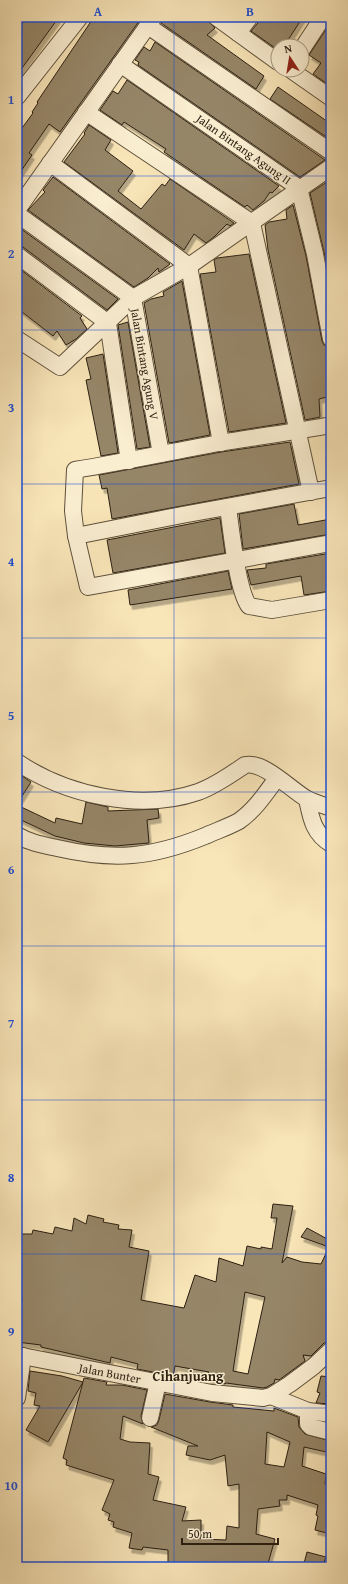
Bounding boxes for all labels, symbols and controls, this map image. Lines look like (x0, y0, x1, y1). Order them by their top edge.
text: A (94, 2, 103, 21)
text: B (246, 2, 254, 21)
north arrow (270, 38, 310, 78)
text: N (283, 39, 294, 57)
text: 1 (8, 90, 14, 109)
street label: Jalan Bintang Agung II (191, 109, 295, 188)
text: 2 (8, 244, 15, 263)
street label: Jalan Bintang Agung V (126, 305, 163, 421)
text: 3 (8, 398, 14, 417)
text: 4 (8, 552, 15, 571)
text: 5 (8, 706, 15, 725)
text: 6 (8, 860, 15, 879)
text: 7 (8, 1014, 15, 1033)
text: 8 (8, 1168, 15, 1187)
text: 9 (8, 1322, 15, 1341)
street label: Jalan Bunter (76, 1358, 142, 1387)
district label: Cihanjuang (152, 1366, 224, 1386)
text: 10 (4, 1476, 18, 1495)
scale bar (182, 1520, 278, 1546)
text: 50 m (188, 1525, 212, 1542)

